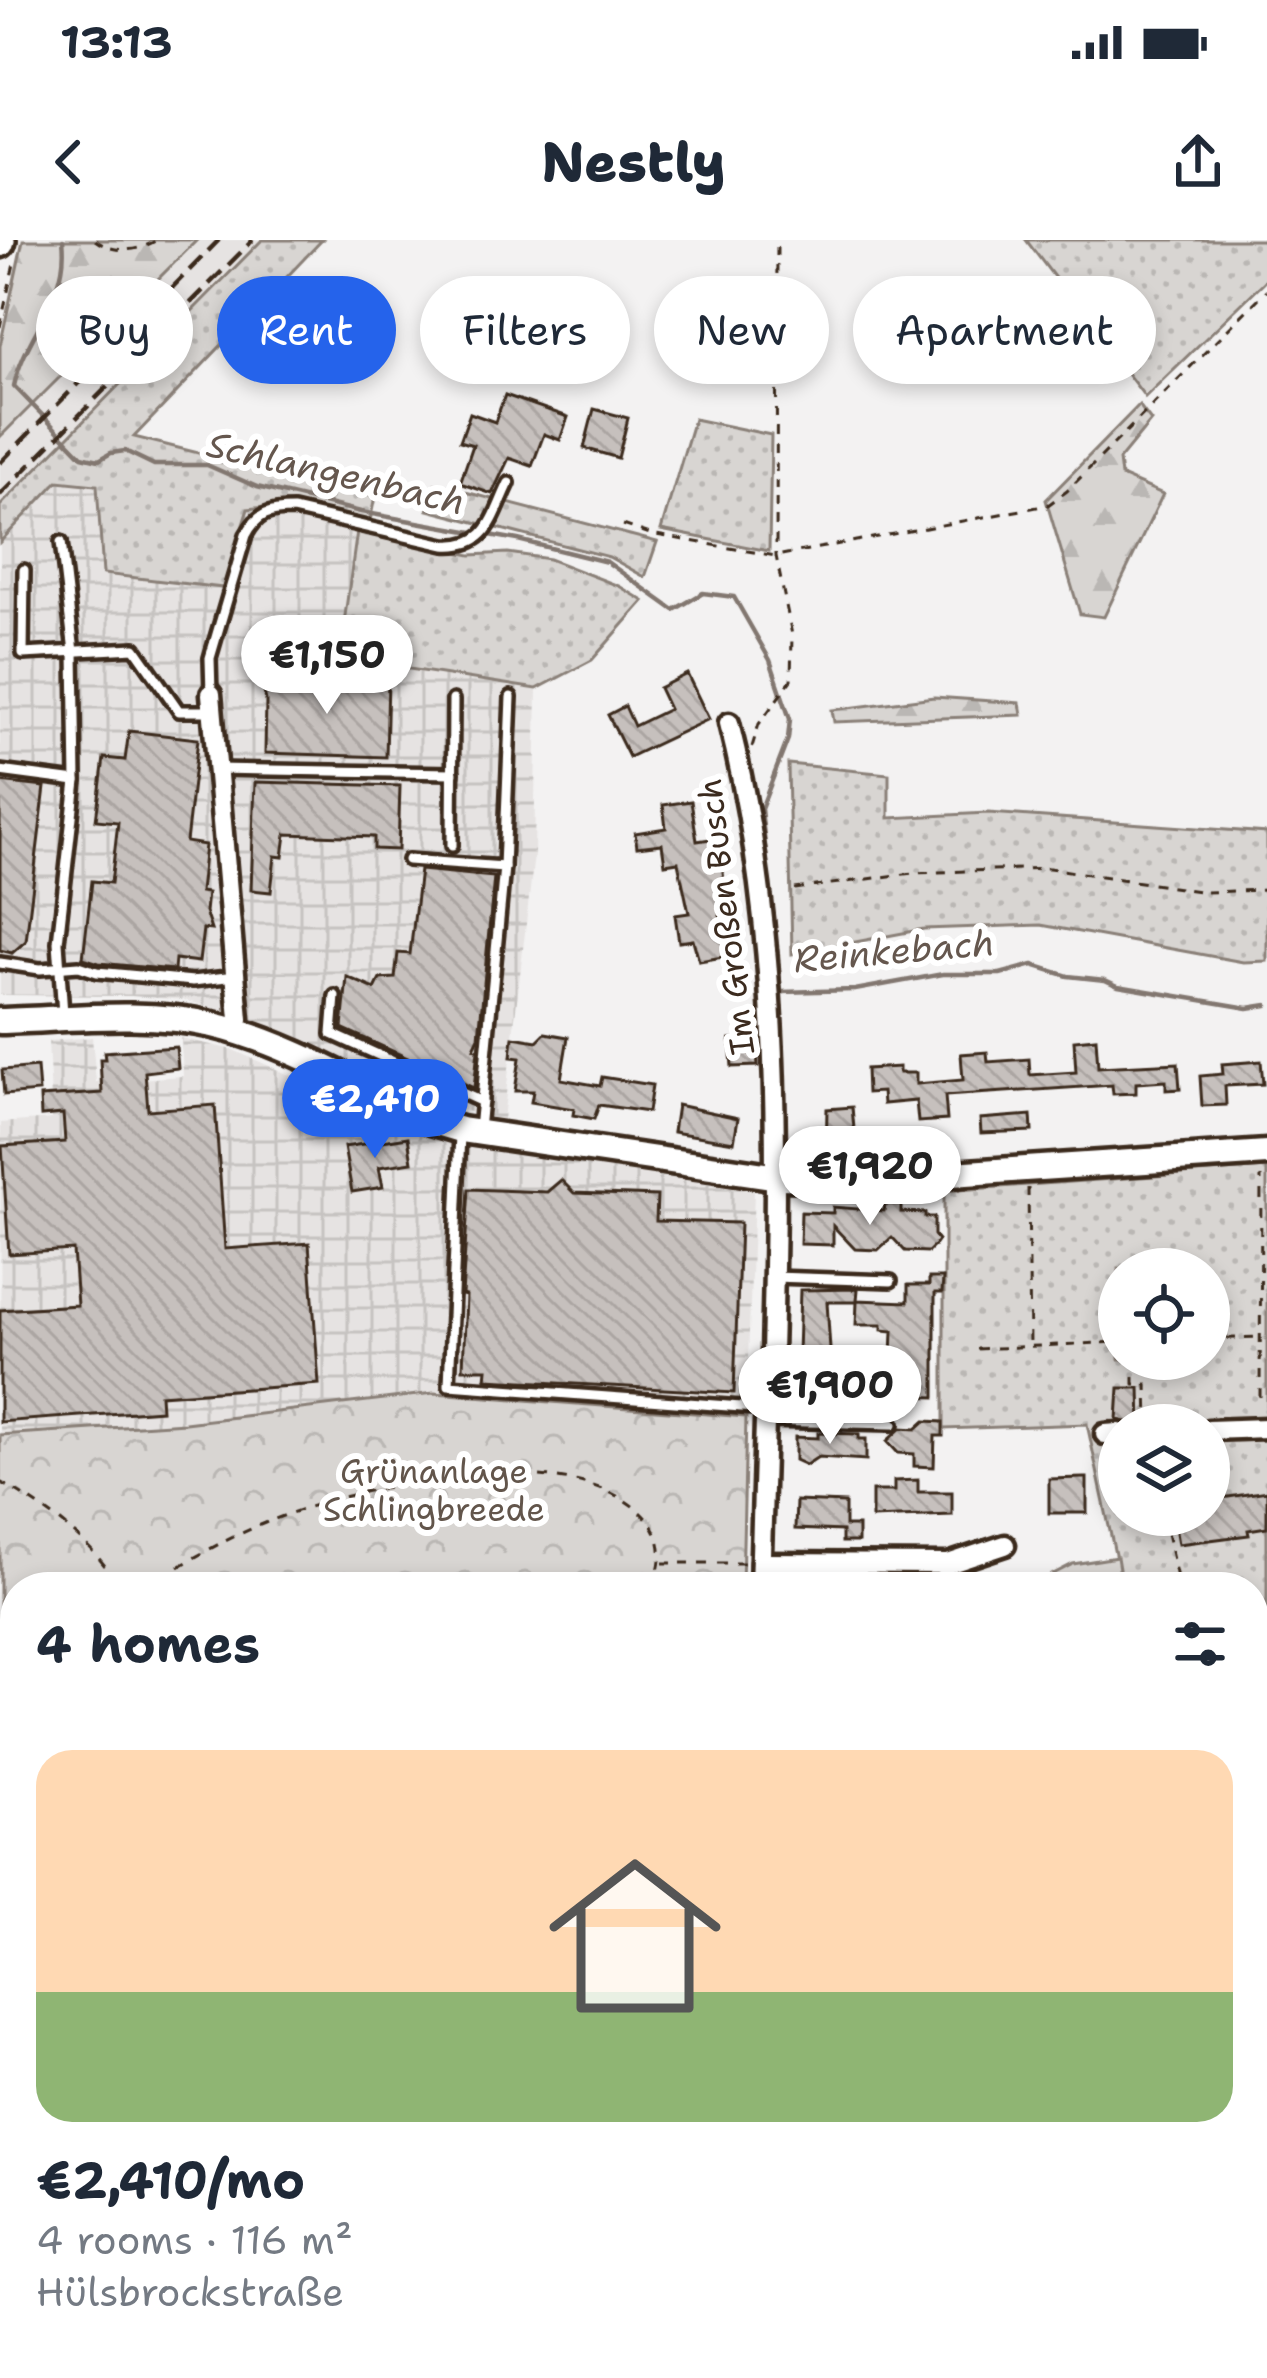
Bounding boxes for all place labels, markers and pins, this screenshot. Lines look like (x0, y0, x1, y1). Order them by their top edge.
pin: €1,150 (229, 615, 425, 717)
pin: €2,410 (277, 1059, 473, 1161)
pin: €1,920 (772, 1126, 968, 1228)
pin: €1,900 (732, 1345, 928, 1447)

